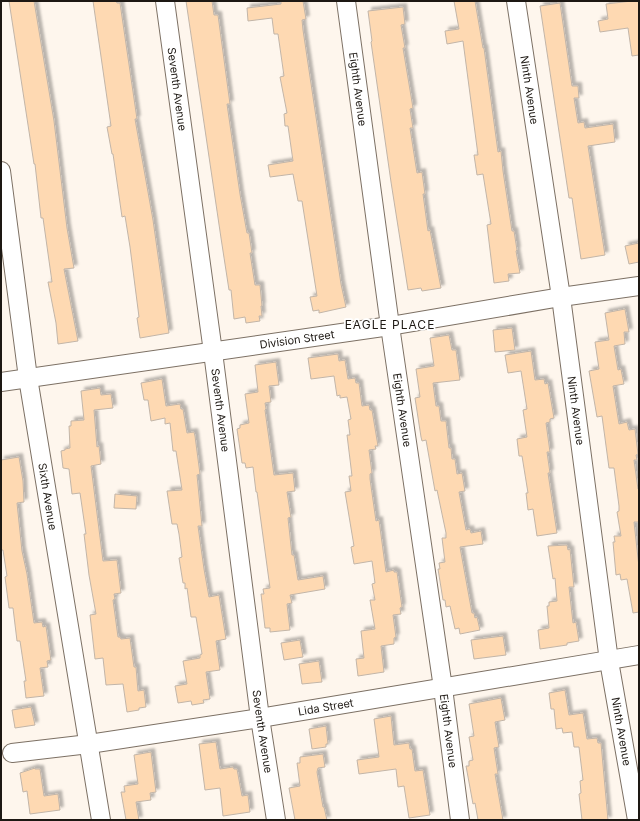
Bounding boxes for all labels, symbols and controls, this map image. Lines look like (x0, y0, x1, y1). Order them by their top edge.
street label: Seventh Avenue (164, 47, 190, 132)
street label: Eighth Avenue (346, 51, 370, 127)
street label: Ninth Avenue (517, 55, 542, 125)
district label: EAGLE PLACE (345, 317, 435, 332)
street label: Division Street (259, 327, 336, 352)
street label: Seventh Avenue (208, 368, 233, 453)
street label: Eighth Avenue (390, 372, 415, 448)
street label: Ninth Avenue (565, 375, 587, 446)
street label: Sixth Avenue (35, 462, 60, 531)
street label: Seventh Avenue (249, 689, 276, 774)
street label: Eighth Avenue (437, 693, 460, 769)
street label: Lida Street (297, 696, 355, 719)
street label: Ninth Avenue (608, 696, 634, 767)

